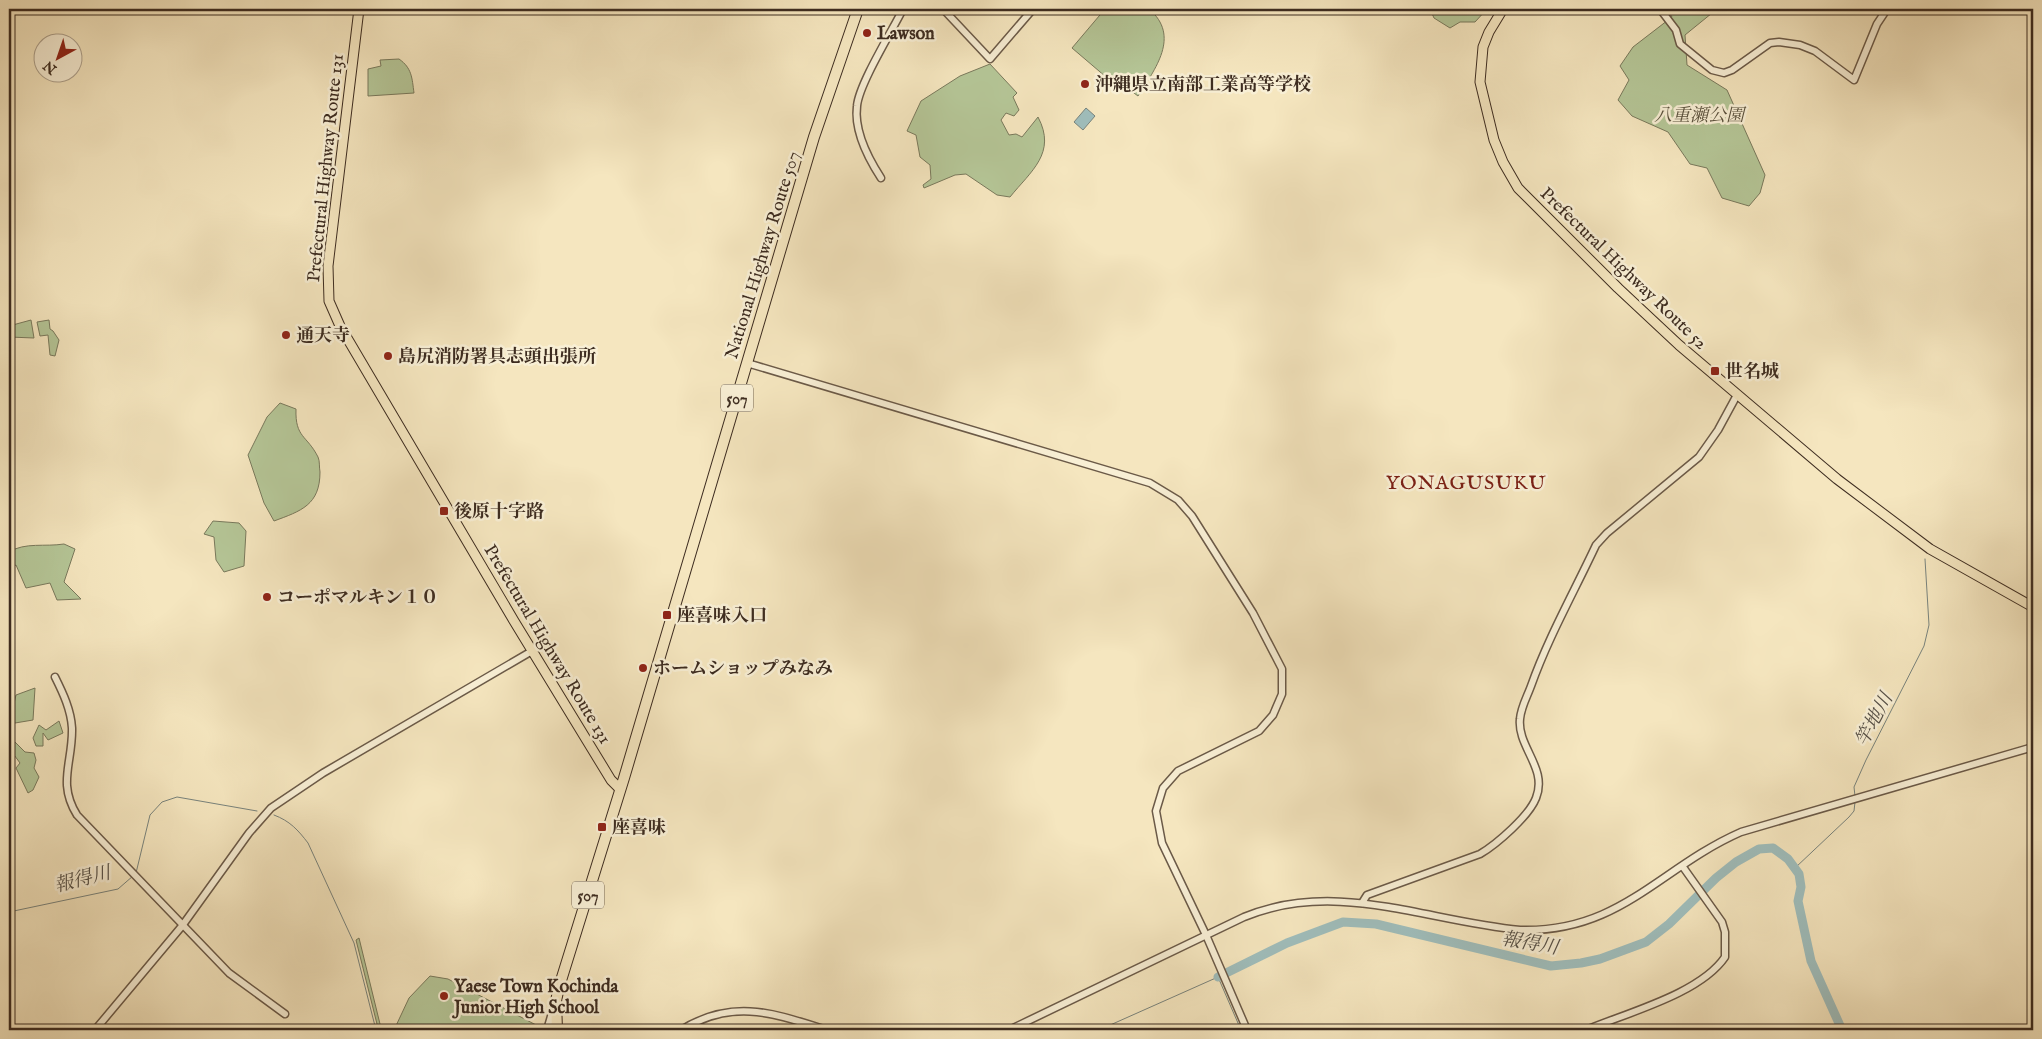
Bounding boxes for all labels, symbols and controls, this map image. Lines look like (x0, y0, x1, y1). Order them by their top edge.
place label: Lawson (877, 23, 935, 46)
marker: Lawson (861, 27, 873, 39)
north arrow (32, 32, 82, 82)
street label: Prefectural Highway Route 131 (303, 53, 350, 283)
text: N (40, 56, 61, 79)
place label: 沖縄県立南部工業高等学校 (1095, 74, 1311, 97)
marker: 沖縄県立南部工業高等学校 (1079, 78, 1091, 90)
park label: 八重瀬公園 (1654, 105, 1747, 128)
street label: National Highway Route 507 (721, 149, 806, 362)
street label: Prefectural Highway Route 52 (1534, 183, 1711, 355)
place label: 通天寺 (296, 325, 350, 348)
marker: 通天寺 (280, 329, 292, 341)
place label: 島尻消防署具志頭出張所 (398, 346, 596, 369)
marker: 島尻消防署具志頭出張所 (382, 350, 394, 362)
place label: 世名城 (1725, 361, 1779, 384)
marker: 世名城 (1709, 365, 1721, 377)
road number: 507 (721, 384, 753, 412)
district label: YONAGUSUKU (1386, 471, 1546, 496)
place label: 後原十字路 (454, 501, 544, 524)
marker: 後原十字路 (438, 505, 450, 517)
street label: Prefectural Highway Route 131 (478, 541, 616, 749)
place label: コーポマルキン１０ (277, 587, 439, 610)
marker: コーポマルキン１０ (261, 591, 273, 603)
place label: 座喜味入口 (677, 605, 767, 628)
marker: 座喜味入口 (661, 609, 673, 621)
place label: ホームショップみなみ (653, 658, 833, 681)
marker: ホームショップみなみ (637, 662, 649, 674)
water label: 竿地川 (1851, 687, 1900, 751)
place label: 座喜味 (612, 817, 666, 840)
marker: 座喜味 (596, 821, 608, 833)
water label: 報得川 (52, 861, 115, 898)
road number: 507 (572, 882, 604, 908)
water label: 報得川 (1499, 927, 1562, 961)
place label: Yaese Town Kochinda Junior High School (452, 976, 620, 1020)
marker: Yaese Town Kochinda Junior High School (438, 990, 450, 1002)

